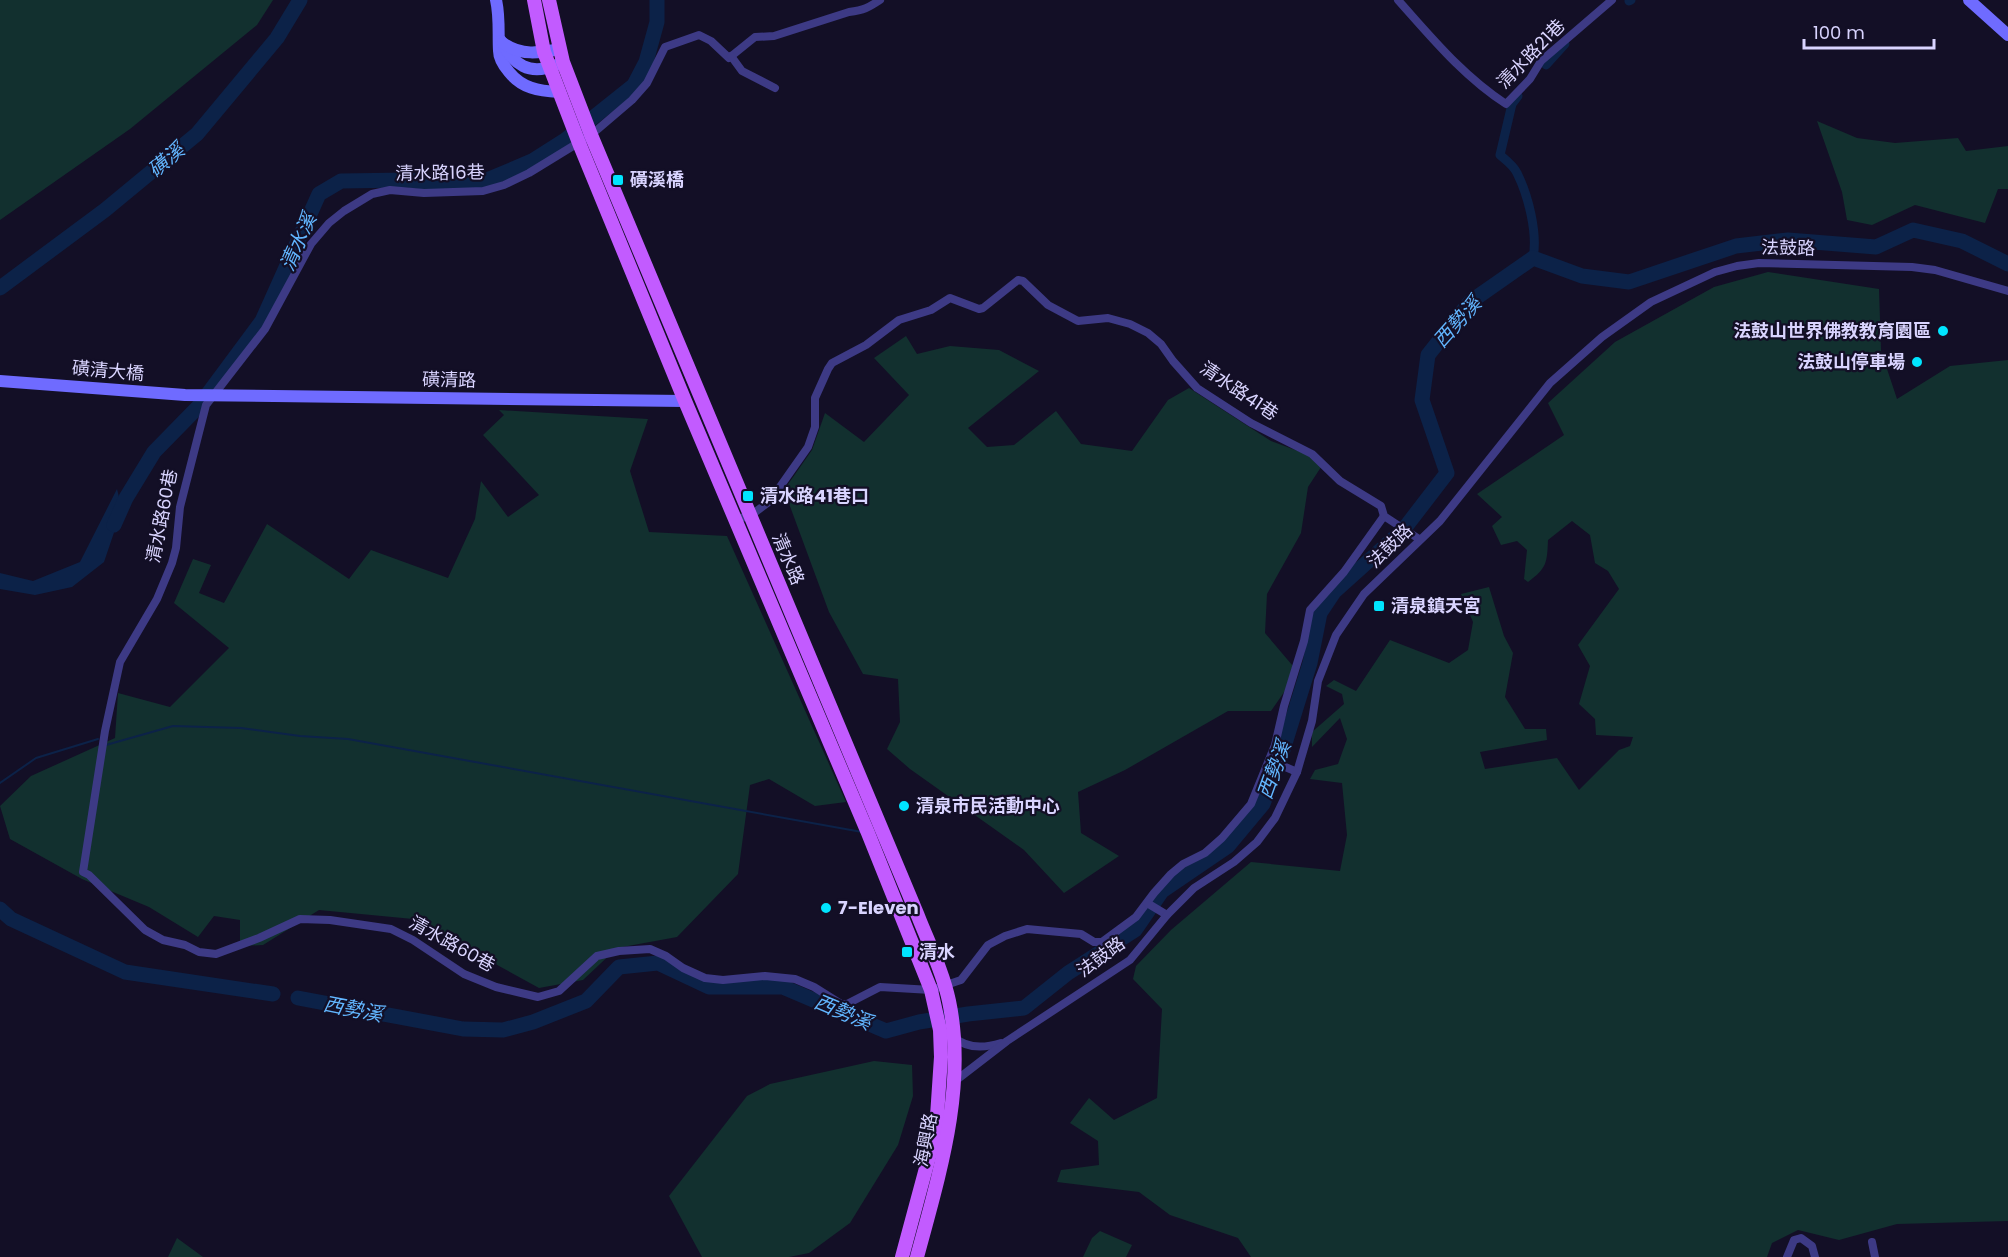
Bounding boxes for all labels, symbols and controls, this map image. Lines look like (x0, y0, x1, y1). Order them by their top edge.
scale bar (1804, 12, 1934, 50)
street label: 清水路21巷 (1491, 13, 1570, 94)
text: 100 m (1813, 20, 1865, 45)
water label: 磺溪 (142, 134, 193, 184)
street label: 清水路16巷 (395, 159, 485, 186)
place label: 磺溪橋 (630, 167, 684, 192)
marker: 磺溪橋 (611, 173, 625, 187)
water label: 清水溪 (273, 206, 324, 275)
street label: 法鼓路 (1761, 235, 1815, 260)
water label: 西勢溪 (1427, 288, 1489, 354)
place label: 法鼓山世界佛教教育園區 (1733, 318, 1931, 343)
marker: 法鼓山世界佛教教育園區 (1936, 324, 1950, 338)
place label: 法鼓山停車場 (1797, 349, 1905, 374)
street label: 磺清大橋 (71, 355, 145, 386)
street label: 清水路41巷 (1195, 355, 1283, 426)
marker: 法鼓山停車場 (1910, 355, 1924, 369)
street label: 磺清路 (422, 367, 476, 392)
street label: 清水路60巷 (140, 467, 183, 565)
place label: 清水路41巷口 (760, 483, 869, 508)
marker: 清水路41巷口 (741, 489, 755, 503)
street label: 法鼓路 (1362, 518, 1418, 573)
street label: 清水路 (766, 529, 811, 589)
place label: 清泉鎮天宮 (1391, 593, 1481, 618)
marker: 清泉鎮天宮 (1372, 599, 1386, 613)
water label: 西勢溪 (1251, 734, 1298, 803)
place label: 清泉市民活動中心 (916, 793, 1060, 818)
marker: 清泉市民活動中心 (897, 799, 911, 813)
place label: 7-Eleven (838, 895, 919, 920)
marker: 7-Eleven (819, 901, 833, 915)
street label: 清水路60巷 (405, 910, 500, 977)
street label: 法鼓路 (1072, 931, 1130, 983)
place label: 清水 (919, 939, 955, 964)
marker: 清水 (900, 945, 914, 959)
water label: 西勢溪 (810, 987, 879, 1038)
water label: 西勢溪 (321, 990, 388, 1029)
street label: 海興路 (908, 1111, 943, 1169)

